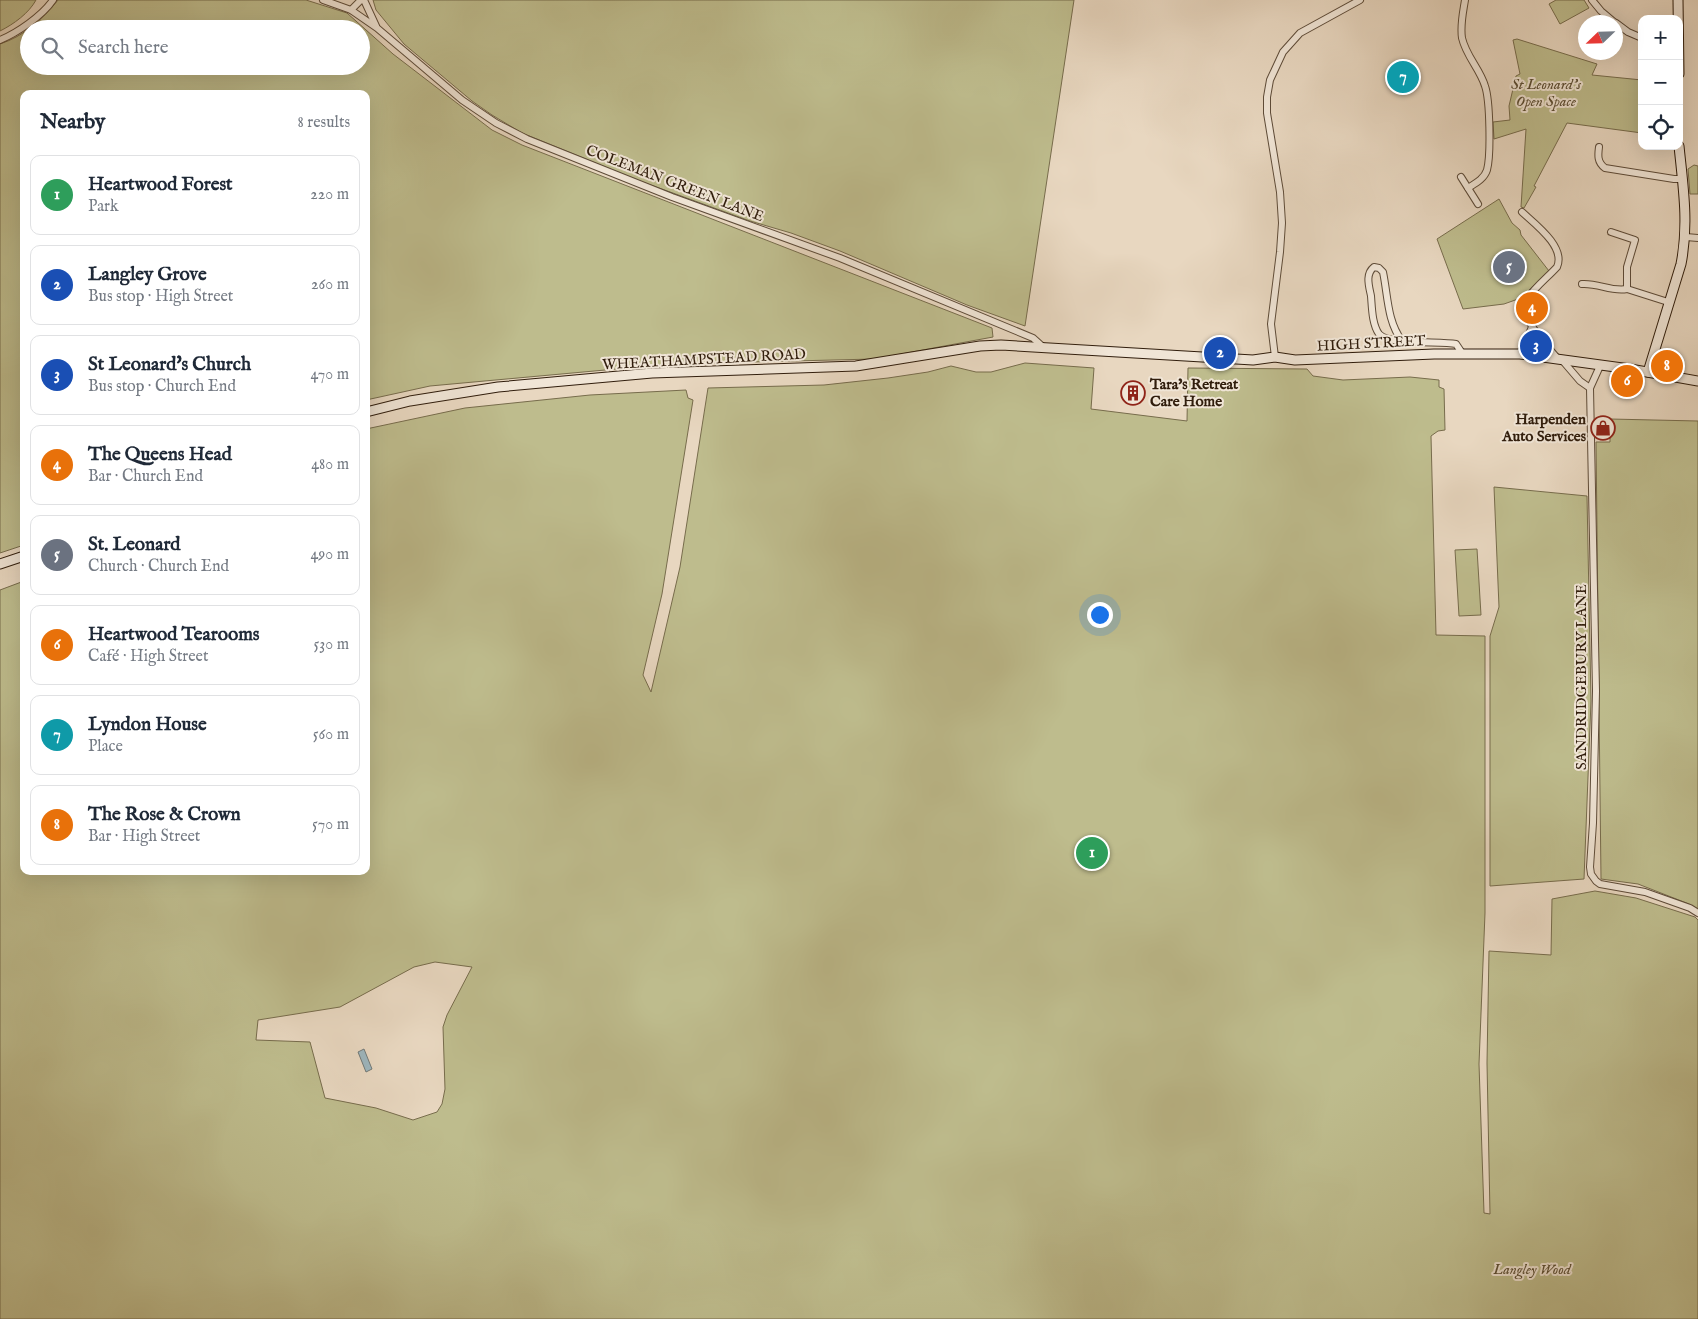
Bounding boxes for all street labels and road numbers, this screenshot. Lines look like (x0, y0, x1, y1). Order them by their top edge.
street label: COLEMAN GREEN LANE (583, 141, 766, 226)
street label: HIGH STREET (1316, 331, 1426, 356)
street label: WHEATHAMPSTEAD ROAD (602, 345, 806, 374)
street label: SANDRIDGEBURY LANE (1572, 584, 1591, 770)

